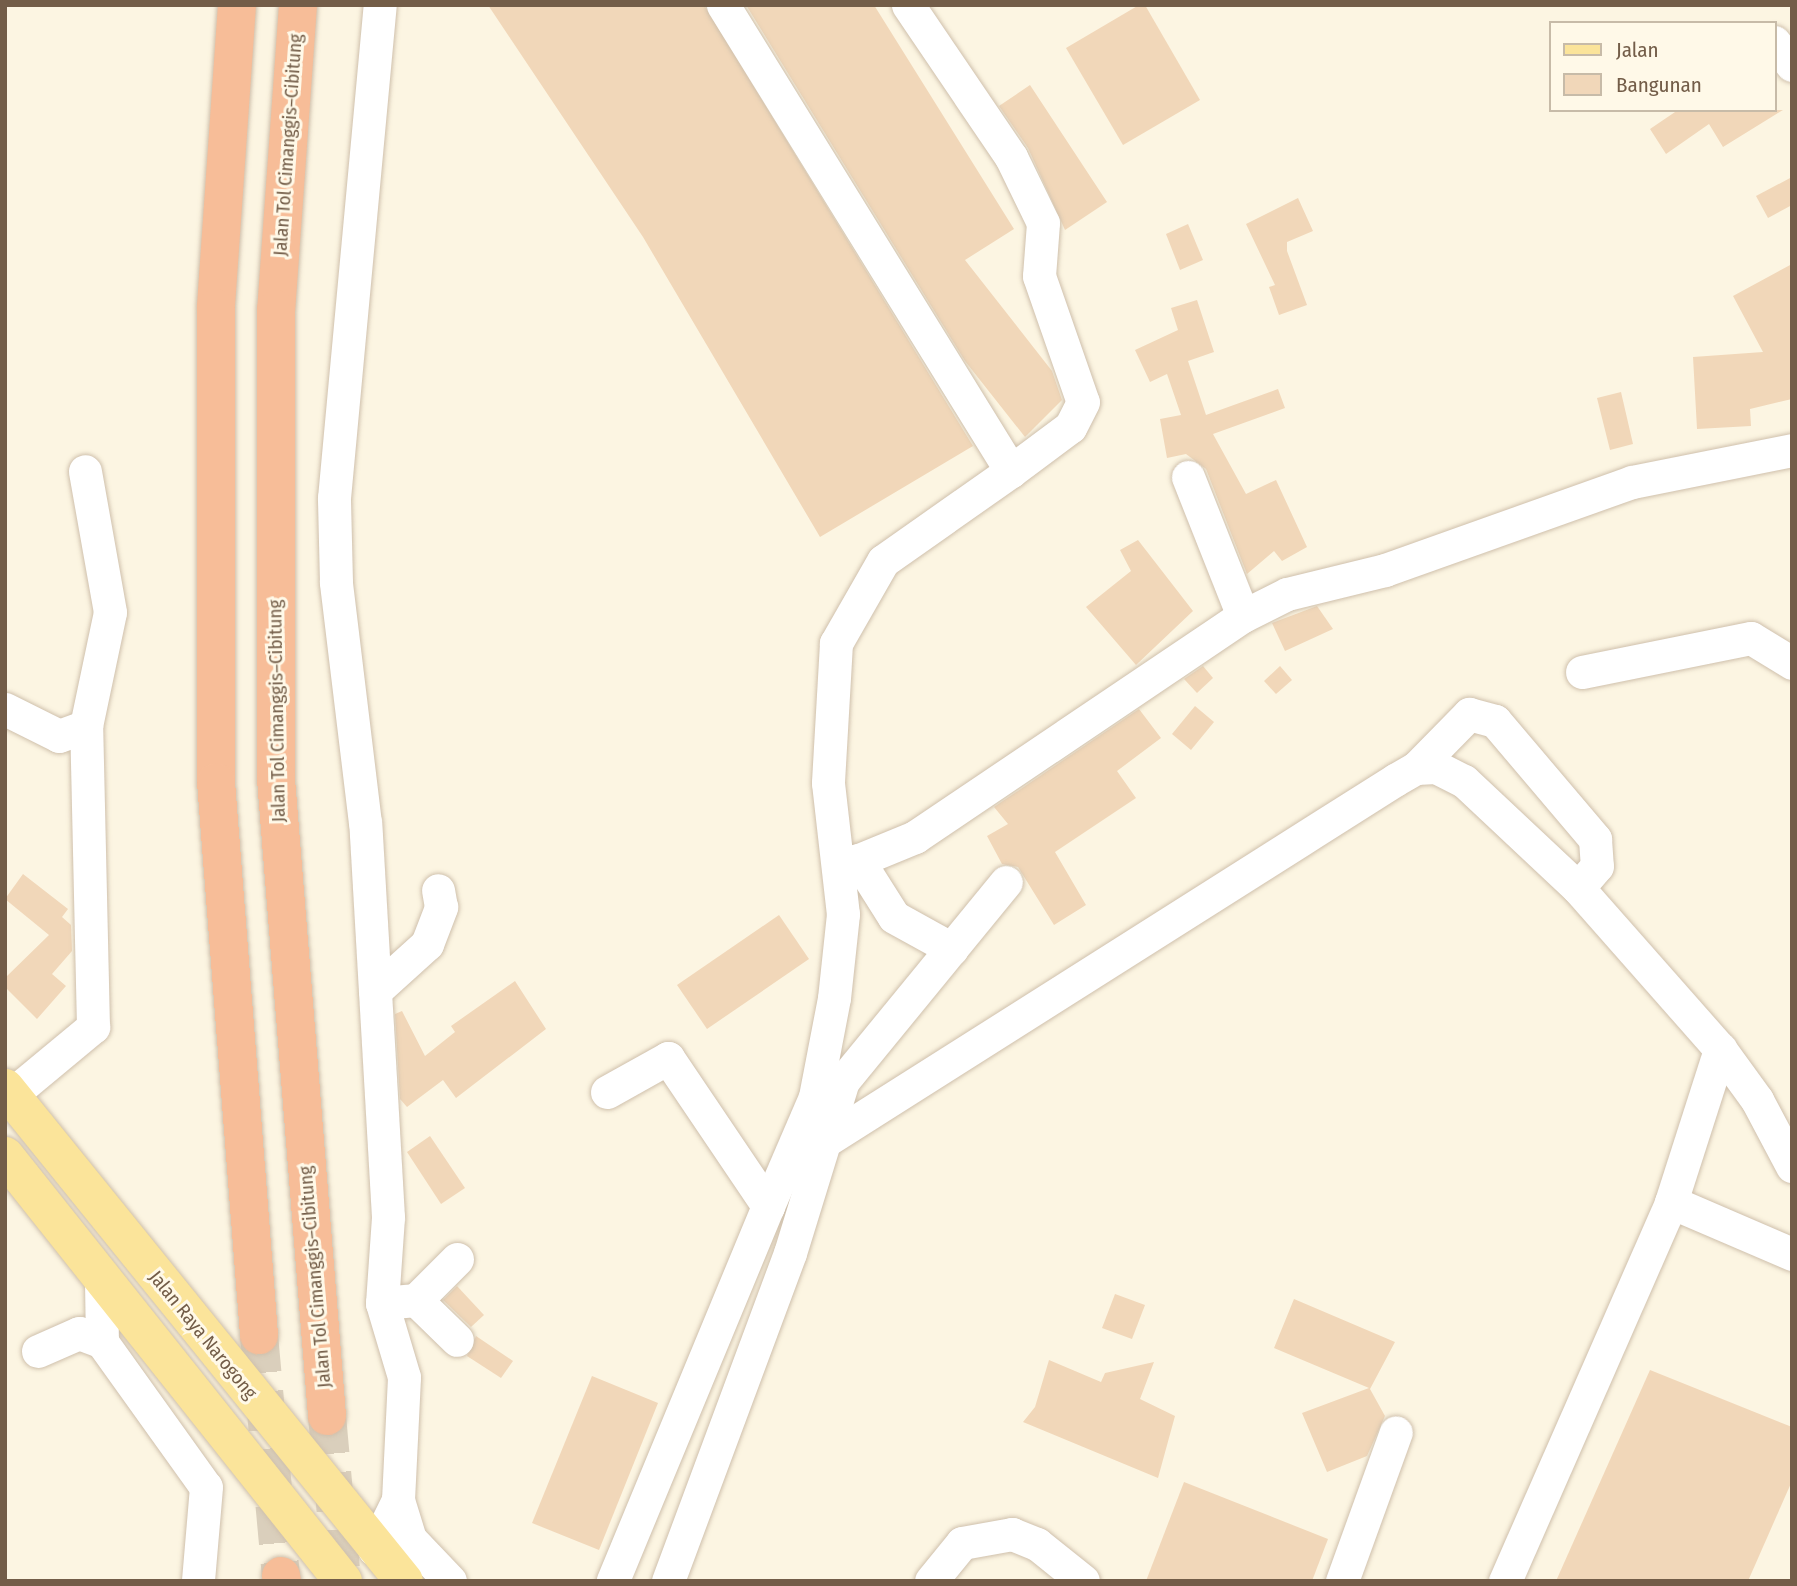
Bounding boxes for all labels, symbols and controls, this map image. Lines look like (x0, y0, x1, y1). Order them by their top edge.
legend (1548, 21, 1776, 112)
street label: Jalan Tol Cimanggis–Cibitung (269, 33, 307, 257)
text: Jalan (1616, 37, 1659, 63)
text: Bangunan (1616, 72, 1702, 98)
street label: Jalan Tol Cimanggis–Cibitung (264, 600, 290, 822)
street label: Jalan Tol Cimanggis–Cibitung (294, 1165, 336, 1389)
street label: Jalan Raya Narogong (144, 1266, 262, 1404)

